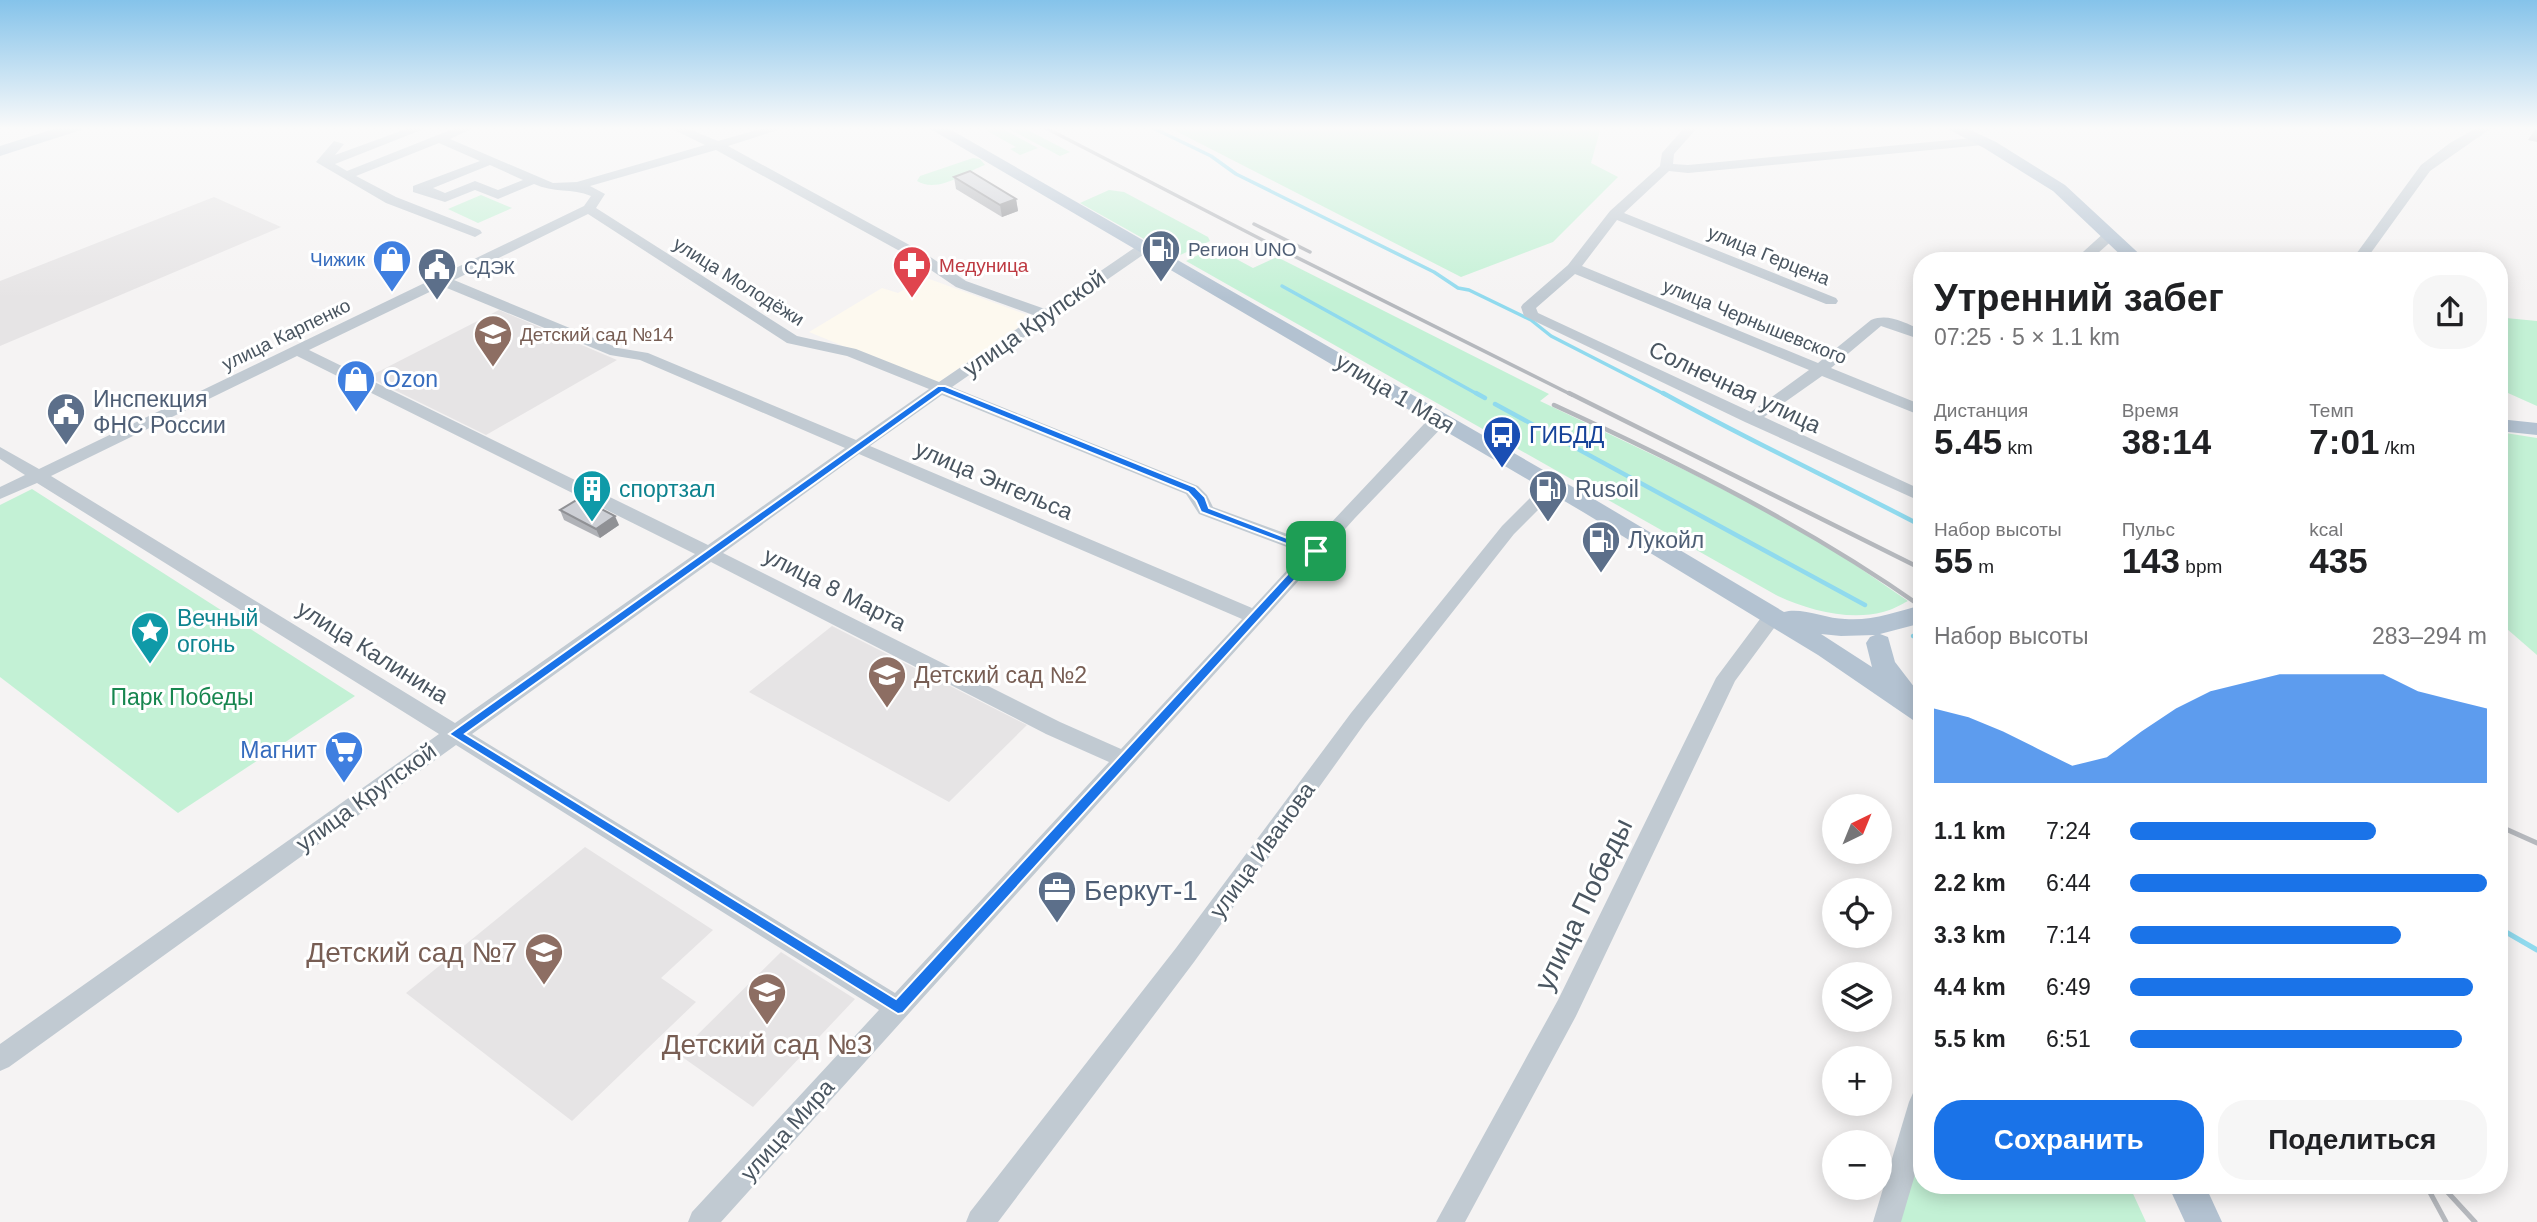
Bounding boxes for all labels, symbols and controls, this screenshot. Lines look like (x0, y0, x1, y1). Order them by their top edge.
street label: улица Герцена (1705, 221, 1833, 290)
fuel station icon: Регион UNO (1140, 228, 1182, 283)
street label: улица Молодёжи (670, 233, 808, 330)
shop icon: Чижик (371, 238, 413, 293)
place label: Регион UNO (1188, 239, 1297, 260)
pharmacy icon: Медуница (891, 244, 933, 299)
public building icon: СДЭК (416, 246, 458, 301)
place label: Чижик (310, 249, 366, 270)
place label: Медуница (939, 255, 1029, 276)
place label: СДЭК (464, 257, 515, 278)
street label: улица Крупской (958, 264, 1110, 382)
street label: улица Чернышевского (1660, 275, 1850, 368)
button: share (2413, 275, 2487, 349)
text: Утренний забег (1934, 277, 2224, 319)
street label: улица Карпенко (219, 294, 354, 375)
school or university icon: Детский сад №14 (472, 313, 514, 368)
place label: Детский сад №14 (520, 324, 674, 345)
text: 07:25 · 5 × 1.1 km (1934, 324, 2120, 350)
street label: Солнечная улица (1645, 336, 1825, 438)
street label: улица 1 Мая (1331, 347, 1459, 439)
shop icon: Ozon (335, 358, 377, 413)
place label: Ozon (383, 366, 438, 392)
place label: Инспекция ФНС России (93, 386, 226, 438)
public building icon: Инспекция ФНС России (45, 391, 87, 446)
text: Дистанция (1934, 400, 2028, 421)
text: Время (2122, 400, 2179, 421)
text: Темп (2309, 400, 2354, 421)
bus stop icon: ГИБДД (1481, 414, 1523, 469)
place label: ГИБДД (1529, 422, 1605, 448)
text: 5.45 (1934, 422, 2002, 461)
text: 38:14 (2122, 422, 2211, 461)
text: 7:01 (2309, 422, 2379, 461)
street label: улица Энгельса (911, 435, 1077, 525)
text: km (2002, 437, 2033, 458)
text: /km (2379, 437, 2415, 458)
building icon: спортзал (571, 468, 613, 523)
fuel station icon: Rusoil (1527, 468, 1569, 523)
place label: спортзал (619, 476, 715, 502)
place label: Rusoil (1575, 476, 1639, 502)
fuel station icon: Лукойл (1580, 519, 1622, 574)
text: Набор высоты (1934, 519, 2062, 540)
text: Пульс (2122, 519, 2175, 540)
text: kcal (2309, 519, 2343, 540)
pin (1286, 521, 1346, 581)
place label: Лукойл (1628, 527, 1704, 553)
icon: arrive (1297, 532, 1335, 570)
text: 55 (1934, 541, 1973, 580)
text: 143 (2122, 541, 2180, 580)
text: 435 (2309, 541, 2368, 580)
street label: улица 8 Марта (759, 542, 911, 636)
text: m (1973, 556, 1994, 577)
text: bpm (2180, 556, 2222, 577)
street label: улица Калинина (293, 595, 453, 709)
place label: Вечный огонь (177, 605, 258, 657)
place icon: Вечный огонь (129, 610, 171, 665)
text: Набор высоты (1934, 623, 2088, 649)
text: 283–294 m (2372, 623, 2487, 649)
school or university icon: Детский сад №2 (866, 654, 908, 709)
place label: Детский сад №2 (914, 662, 1087, 688)
park label: Парк Победы (110, 684, 254, 710)
supermarket icon: Магнит (323, 729, 365, 784)
place label: Магнит (240, 737, 317, 763)
street label: улица Крупской (291, 737, 441, 857)
street label: улица Иванова (1204, 777, 1320, 923)
north arrow (1822, 794, 1892, 864)
map controls (1822, 794, 1892, 1200)
street label: улица Победы (1528, 813, 1638, 995)
text: 1.1 km (1934, 818, 2006, 844)
text: 7:24 (2046, 818, 2091, 844)
office icon: Беркут-1 (1036, 869, 1078, 924)
text: 2.2 km (1934, 870, 2006, 896)
text: 6:44 (2046, 870, 2091, 896)
place label: Беркут-1 (1084, 875, 1198, 906)
button: locate (1822, 878, 1892, 948)
text: 3.3 km (1934, 922, 2006, 948)
text: 7:14 (2046, 922, 2091, 948)
school or university icon: Детский сад №7 (523, 931, 565, 986)
place label: Детский сад №7 (306, 937, 517, 968)
button: layers (1822, 962, 1892, 1032)
school or university icon: Детский сад №3 (746, 971, 788, 1026)
text: 4.4 km (1934, 974, 2006, 1000)
text: 6:49 (2046, 974, 2091, 1000)
text: 5.5 km (1934, 1026, 2006, 1052)
text: 6:51 (2046, 1026, 2091, 1052)
place label: Детский сад №3 (662, 1029, 872, 1060)
button: + (1822, 1046, 1892, 1116)
street label: улица Мира (735, 1074, 839, 1186)
button: Сохранить (1934, 1100, 2204, 1180)
button: Поделиться (2218, 1100, 2487, 1180)
button: − (1822, 1130, 1892, 1200)

